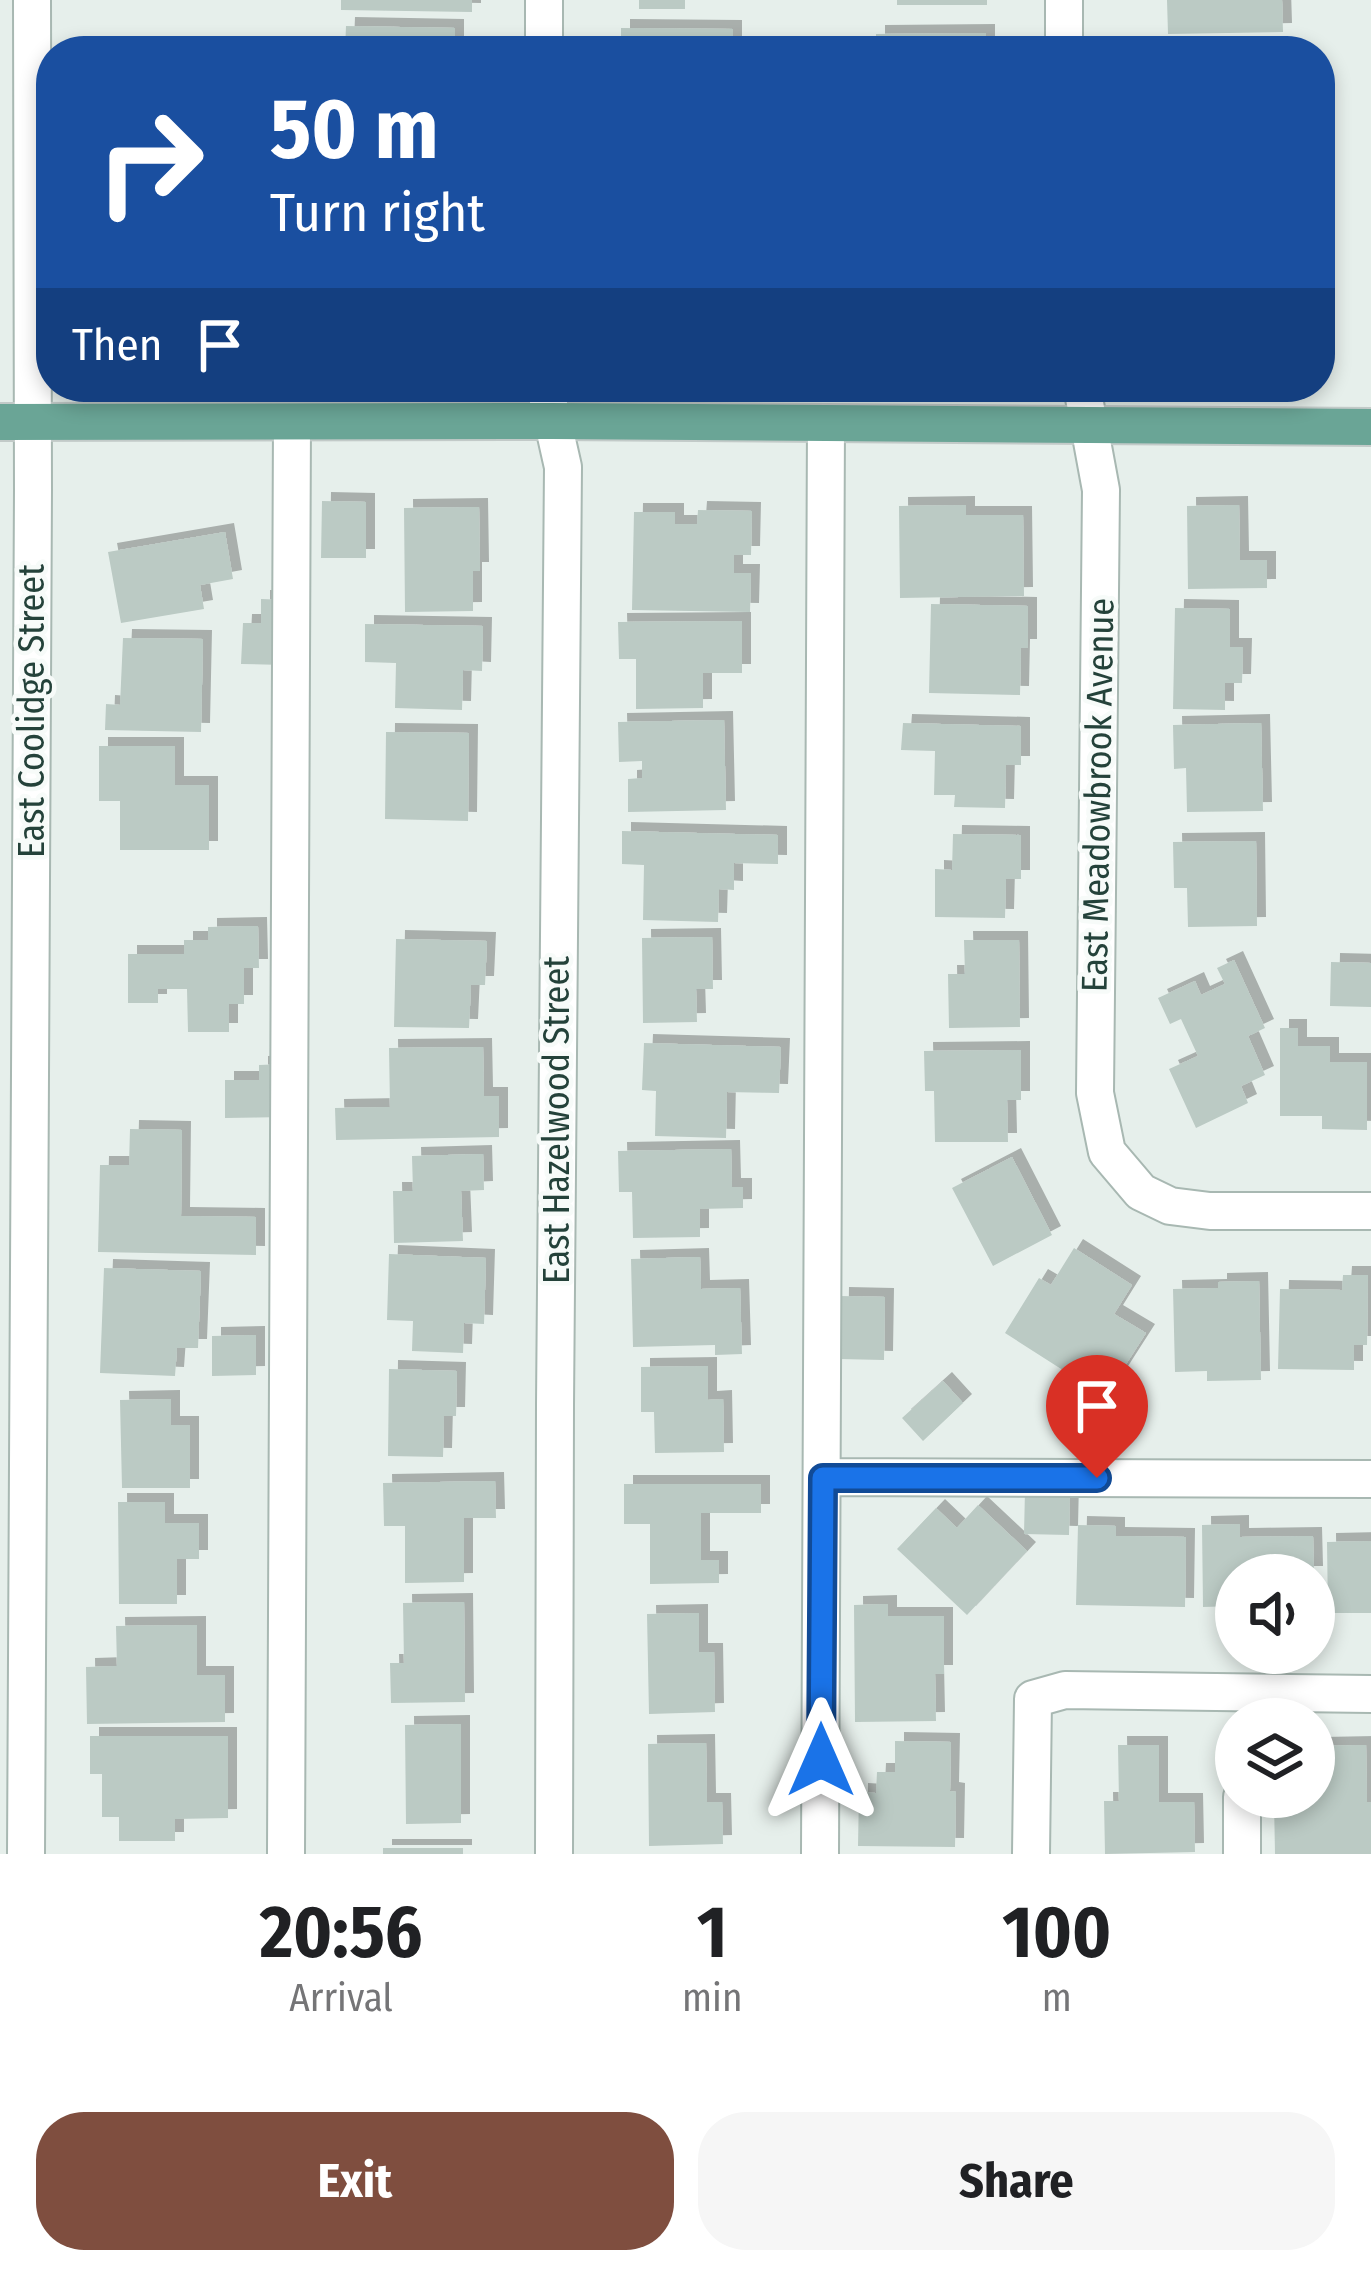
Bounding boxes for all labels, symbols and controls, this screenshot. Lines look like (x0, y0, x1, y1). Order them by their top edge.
text: 50 m (270, 79, 439, 180)
icon: right (72, 84, 228, 240)
text: Turn right (270, 181, 485, 245)
icon: arrive (187, 312, 253, 378)
text: Then (72, 318, 163, 372)
street label: East Coolidge Street (10, 564, 54, 858)
street label: East Meadowbrook Avenue (1073, 598, 1123, 992)
street label: East Hazelwood Street (535, 956, 579, 1284)
pin (1046, 1355, 1148, 1478)
icon: arrive (1064, 1373, 1130, 1439)
map controls (1215, 1554, 1335, 1818)
button: sound (1215, 1554, 1335, 1674)
position arrow (758, 1697, 884, 1823)
button: layers (1215, 1698, 1335, 1818)
text: 20:56 (260, 1890, 422, 1976)
text: 1 (697, 1890, 728, 1976)
text: 100 (1002, 1890, 1111, 1976)
text: Arrival (289, 1975, 393, 2021)
text: min (682, 1975, 742, 2021)
text: m (1042, 1975, 1072, 2021)
button: Exit (36, 2112, 674, 2250)
button: Share (698, 2112, 1335, 2250)

